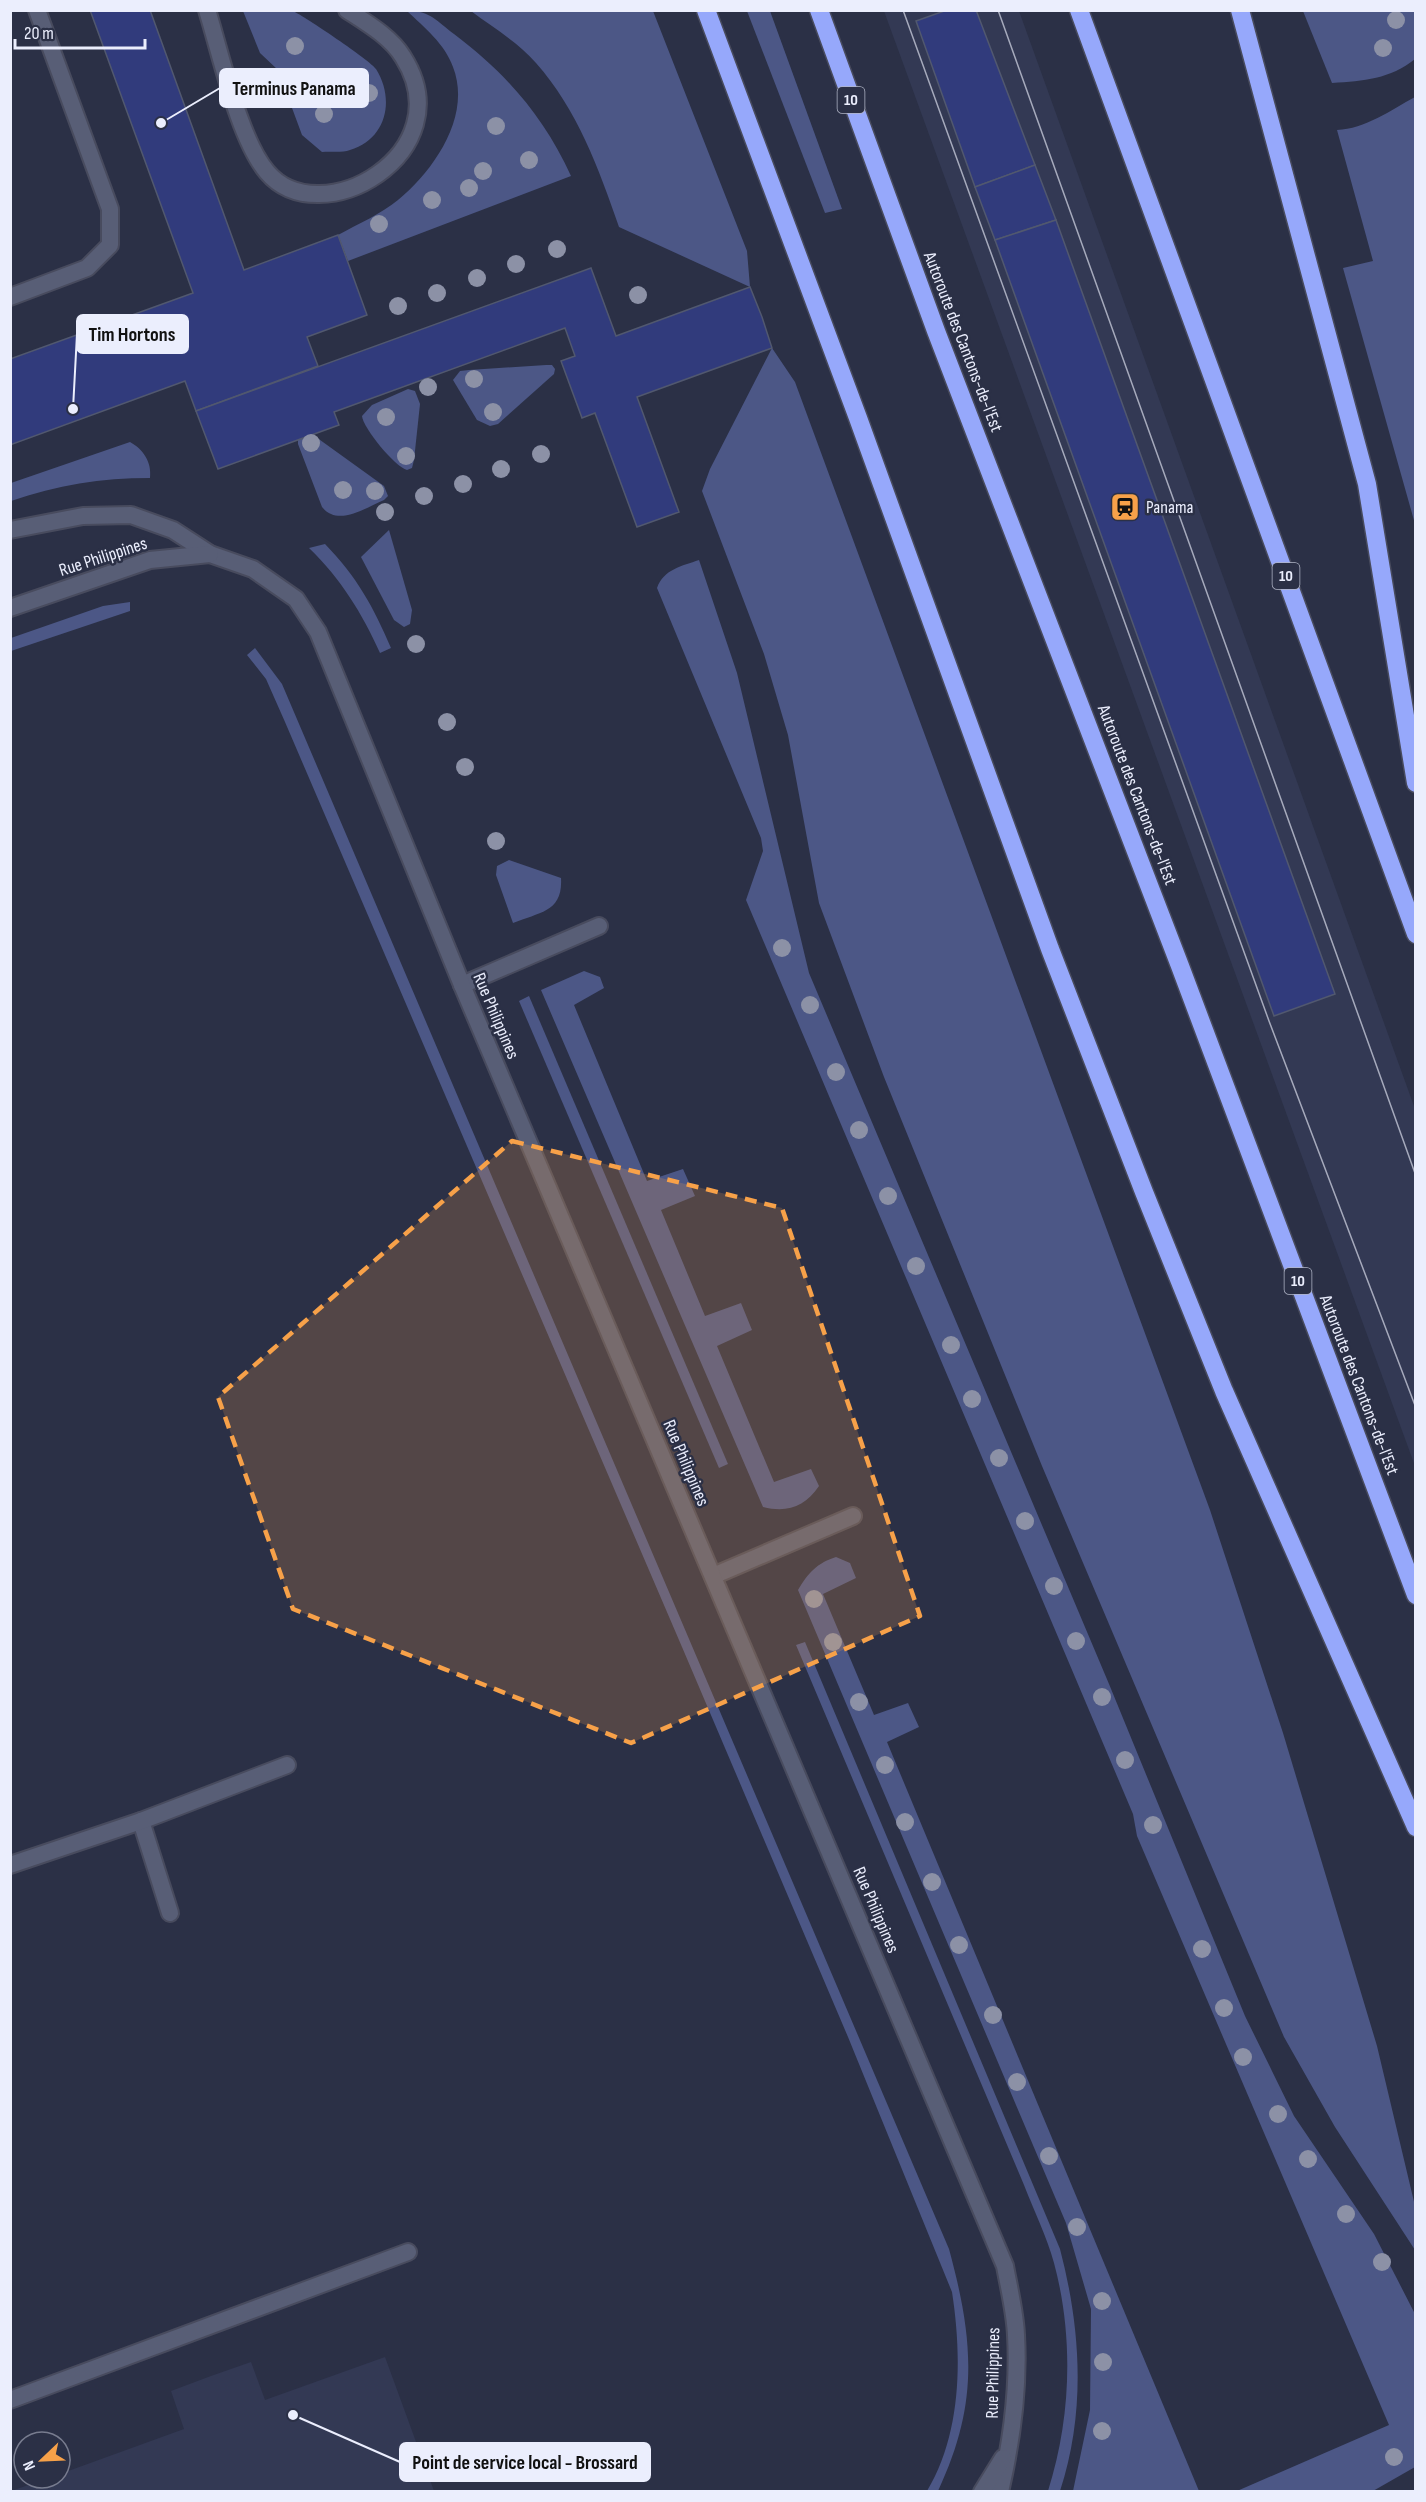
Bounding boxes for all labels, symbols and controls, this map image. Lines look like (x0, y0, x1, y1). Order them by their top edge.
scale bar (15, 12, 146, 50)
text: 20 m (24, 23, 54, 44)
callout: Terminus Panama (220, 69, 368, 107)
text: Terminus Panama (232, 77, 356, 101)
road number: 10 (838, 87, 864, 113)
street label: Autoroute des Cantons-de-l'Est (919, 248, 1007, 435)
callout: Tim Hortons (77, 315, 188, 353)
text: Tim Hortons (89, 323, 176, 347)
station icon: Panama (1109, 491, 1141, 523)
place label: Panama (1146, 497, 1193, 518)
street label: Rue Philippines (56, 533, 150, 581)
road number: 10 (1272, 563, 1300, 589)
street label: Autoroute des Cantons-de-l'Est (1093, 701, 1181, 888)
street label: Rue Philippines (468, 970, 524, 1062)
road number: 10 (1284, 1268, 1312, 1294)
street label: Autoroute des Cantons-de-l'Est (1315, 1291, 1403, 1478)
street label: Rue Philippines (658, 1417, 714, 1509)
street label: Rue Philippines (848, 1864, 904, 1956)
street label: Rue Philippines (982, 2327, 1004, 2419)
north arrow (12, 2430, 72, 2490)
callout: Point de service local - Brossard (400, 2443, 650, 2481)
text: Point de service local - Brossard (412, 2451, 638, 2475)
text: N (19, 2458, 40, 2473)

